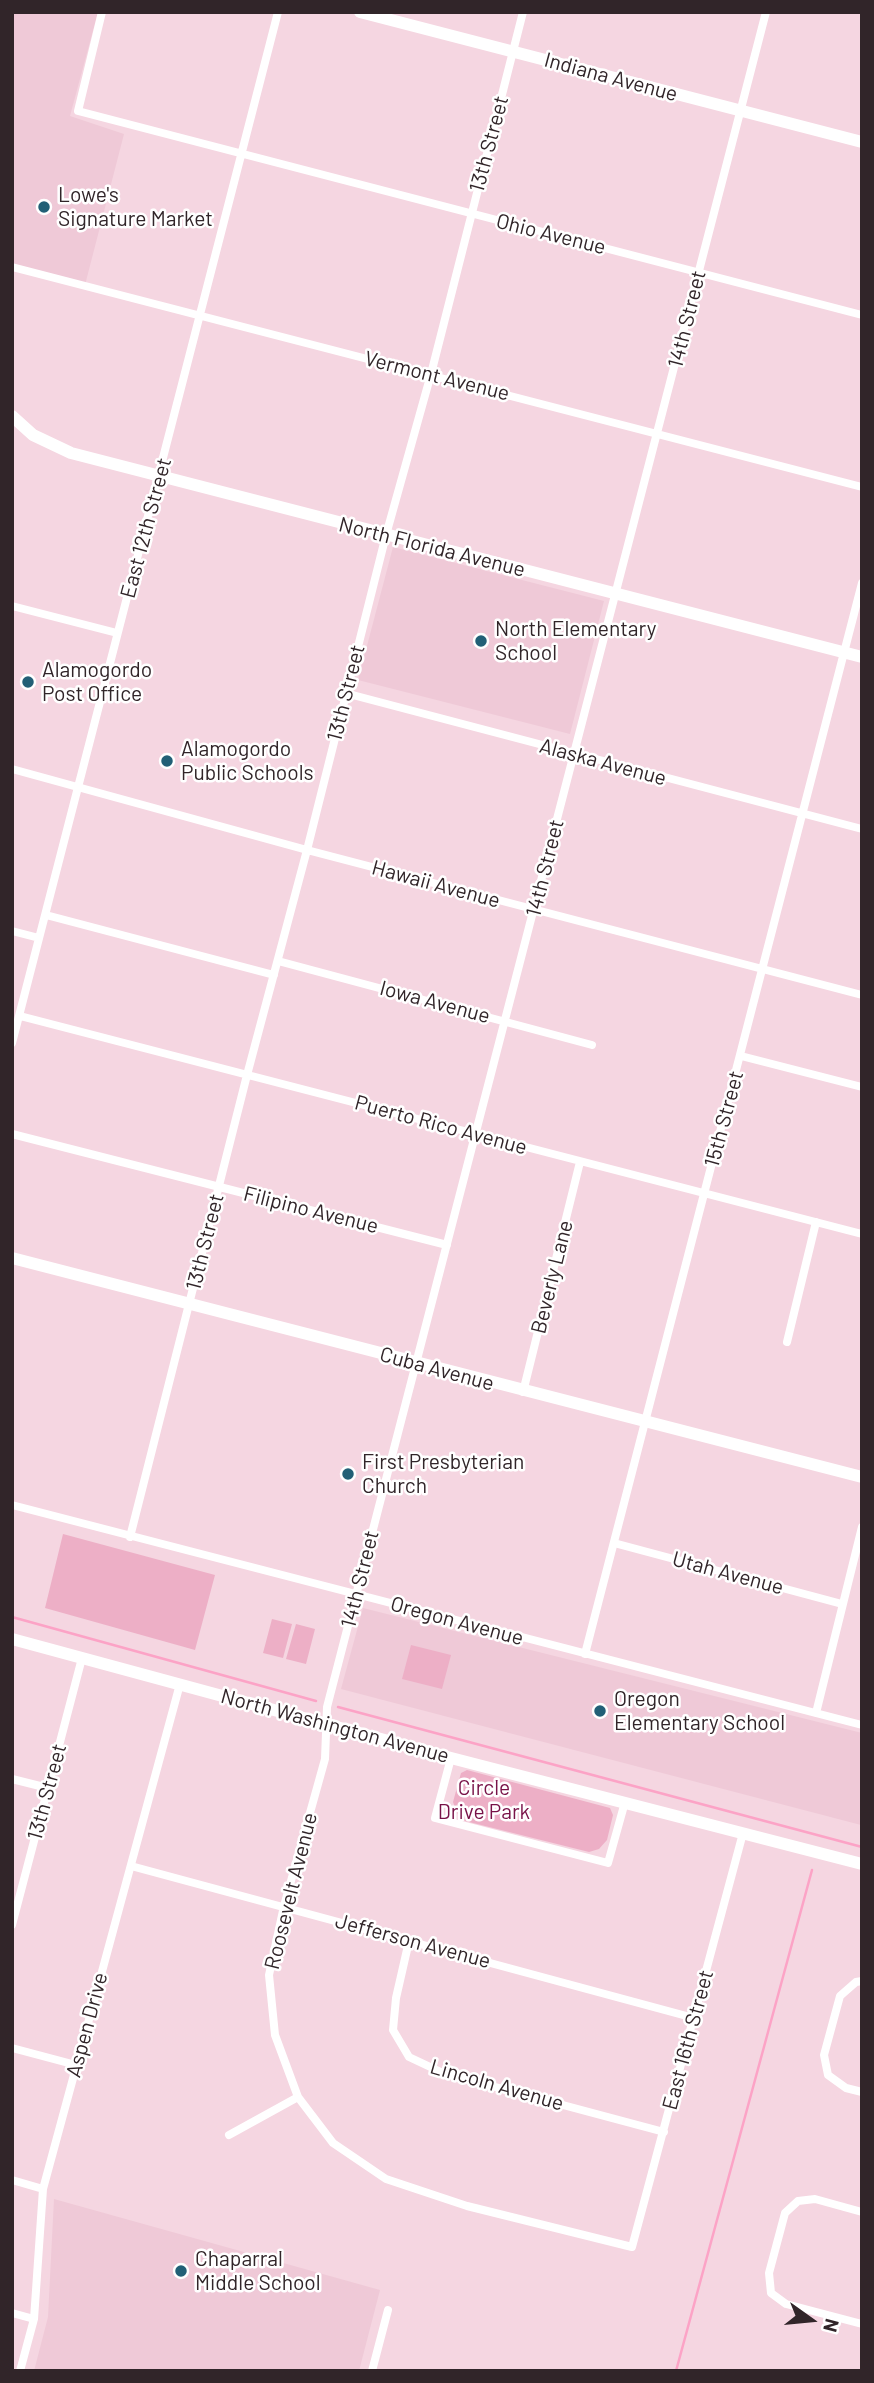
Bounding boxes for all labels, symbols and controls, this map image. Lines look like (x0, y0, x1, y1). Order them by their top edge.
street label: Indiana Avenue (542, 47, 680, 107)
street label: 13th Street (464, 93, 514, 195)
place label: Lowe's Signature Market (58, 182, 213, 232)
marker: Lowe's Signature Market (36, 199, 52, 215)
street label: Ohio Avenue (494, 208, 608, 260)
street label: 14th Street (663, 268, 711, 370)
street label: Vermont Avenue (362, 346, 512, 406)
street label: East 12th Street (115, 455, 177, 601)
street label: North Florida Avenue (336, 512, 528, 582)
place label: North Elementary School (495, 616, 656, 666)
marker: North Elementary School (473, 633, 489, 649)
street label: 13th Street (322, 642, 370, 744)
place label: Alamogordo Post Office (42, 657, 152, 707)
marker: Alamogordo Post Office (20, 674, 36, 690)
street label: Alaska Avenue (537, 733, 669, 791)
place label: Alamogordo Public Schools (181, 736, 314, 786)
marker: Alamogordo Public Schools (159, 753, 175, 769)
street label: 14th Street (521, 817, 569, 919)
street label: Hawaii Avenue (369, 855, 503, 913)
street label: Iowa Avenue (377, 975, 493, 1029)
street label: 15th Street (699, 1068, 749, 1170)
street label: Puerto Rico Avenue (352, 1090, 530, 1160)
street label: Filipino Avenue (241, 1181, 381, 1239)
street label: 13th Street (181, 1191, 229, 1293)
street label: Beverly Lane (526, 1218, 578, 1336)
street label: Cuba Avenue (377, 1342, 497, 1396)
place label: First Presbyterian Church (362, 1449, 524, 1499)
marker: First Presbyterian Church (340, 1466, 356, 1482)
street label: 14th Street (336, 1528, 384, 1630)
street label: Utah Avenue (670, 1546, 786, 1600)
street label: Oregon Avenue (388, 1591, 526, 1651)
street label: North Washington Avenue (218, 1683, 452, 1769)
place label: Oregon Elementary School (614, 1686, 785, 1736)
marker: Oregon Elementary School (592, 1703, 608, 1719)
street label: 13th Street (22, 1741, 72, 1843)
park label: Circle Drive Park (438, 1775, 530, 1825)
street label: Roosevelt Avenue (259, 1810, 323, 1972)
street label: Jefferson Avenue (333, 1908, 493, 1974)
street label: East 16th Street (657, 1967, 719, 2113)
street label: Aspen Drive (61, 1970, 113, 2080)
street label: Lincoln Avenue (427, 2054, 567, 2116)
place label: Chaparral Middle School (195, 2246, 321, 2296)
marker: Chaparral Middle School (173, 2263, 189, 2279)
north arrow (776, 2285, 846, 2355)
text: N (819, 2316, 845, 2335)

